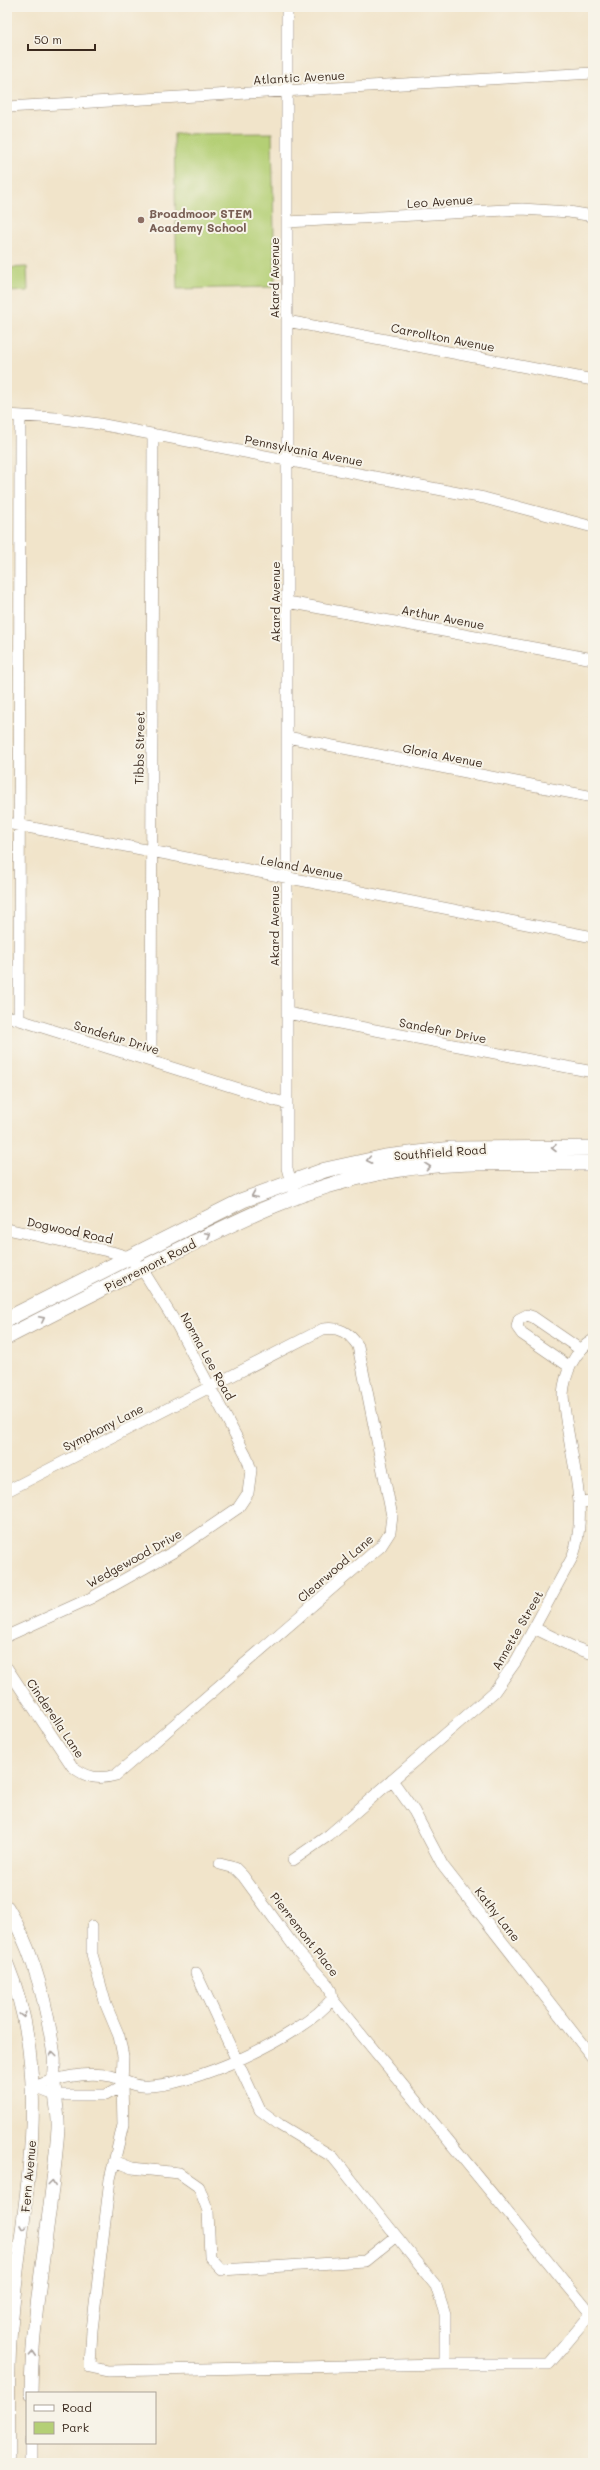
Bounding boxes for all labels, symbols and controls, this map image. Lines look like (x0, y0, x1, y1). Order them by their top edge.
scale bar (28, 26, 95, 52)
text: 50 m (34, 31, 62, 47)
street label: Atlantic Avenue (253, 67, 345, 87)
street label: Leo Avenue (406, 191, 474, 211)
place label: Broadmoor STEM Academy School (149, 205, 252, 235)
marker: Broadmoor STEM Academy School (136, 215, 146, 225)
street label: Akard Avenue (266, 237, 282, 319)
street label: Carrollton Avenue (390, 319, 496, 355)
street label: Pennsylvania Avenue (243, 431, 365, 469)
street label: Akard Avenue (267, 561, 283, 643)
street label: Arthur Avenue (400, 601, 486, 633)
street label: Tibbs Street (130, 711, 148, 785)
street label: Gloria Avenue (401, 739, 485, 771)
street label: Leland Avenue (259, 851, 345, 883)
street label: Akard Avenue (266, 885, 282, 967)
street label: Sandefur Drive (398, 1014, 488, 1046)
street label: Sandefur Drive (72, 1016, 162, 1058)
street label: Southfield Road (393, 1141, 487, 1163)
one-way arrow (551, 1144, 557, 1152)
one-way arrow (366, 1155, 372, 1164)
one-way arrow (425, 1162, 431, 1171)
one-way arrow (251, 1191, 258, 1199)
street label: Dogwood Road (26, 1213, 115, 1247)
one-way arrow (204, 1232, 211, 1240)
street label: Pierremont Road (102, 1235, 199, 1295)
street label: Norma Lee Road (177, 1309, 239, 1403)
one-way arrow (38, 1316, 45, 1324)
street label: Symphony Lane (60, 1400, 146, 1454)
street label: Wedgewood Drive (83, 1525, 185, 1591)
street label: Clearwood Lane (294, 1531, 376, 1605)
street label: Annette Street (488, 1587, 546, 1673)
street label: Cinderella Lane (23, 1675, 89, 1761)
street label: Kathy Lane (472, 1884, 524, 1944)
street label: Pierremont Place (267, 1889, 343, 1979)
one-way arrow (18, 2011, 26, 2018)
one-way arrow (49, 2051, 58, 2057)
street label: Fern Avenue (17, 2139, 39, 2213)
one-way arrow (47, 2180, 56, 2186)
one-way arrow (19, 2224, 28, 2230)
one-way arrow (28, 2351, 37, 2357)
legend (26, 2392, 156, 2444)
text: Road (62, 2399, 92, 2415)
text: Park (62, 2419, 89, 2435)

